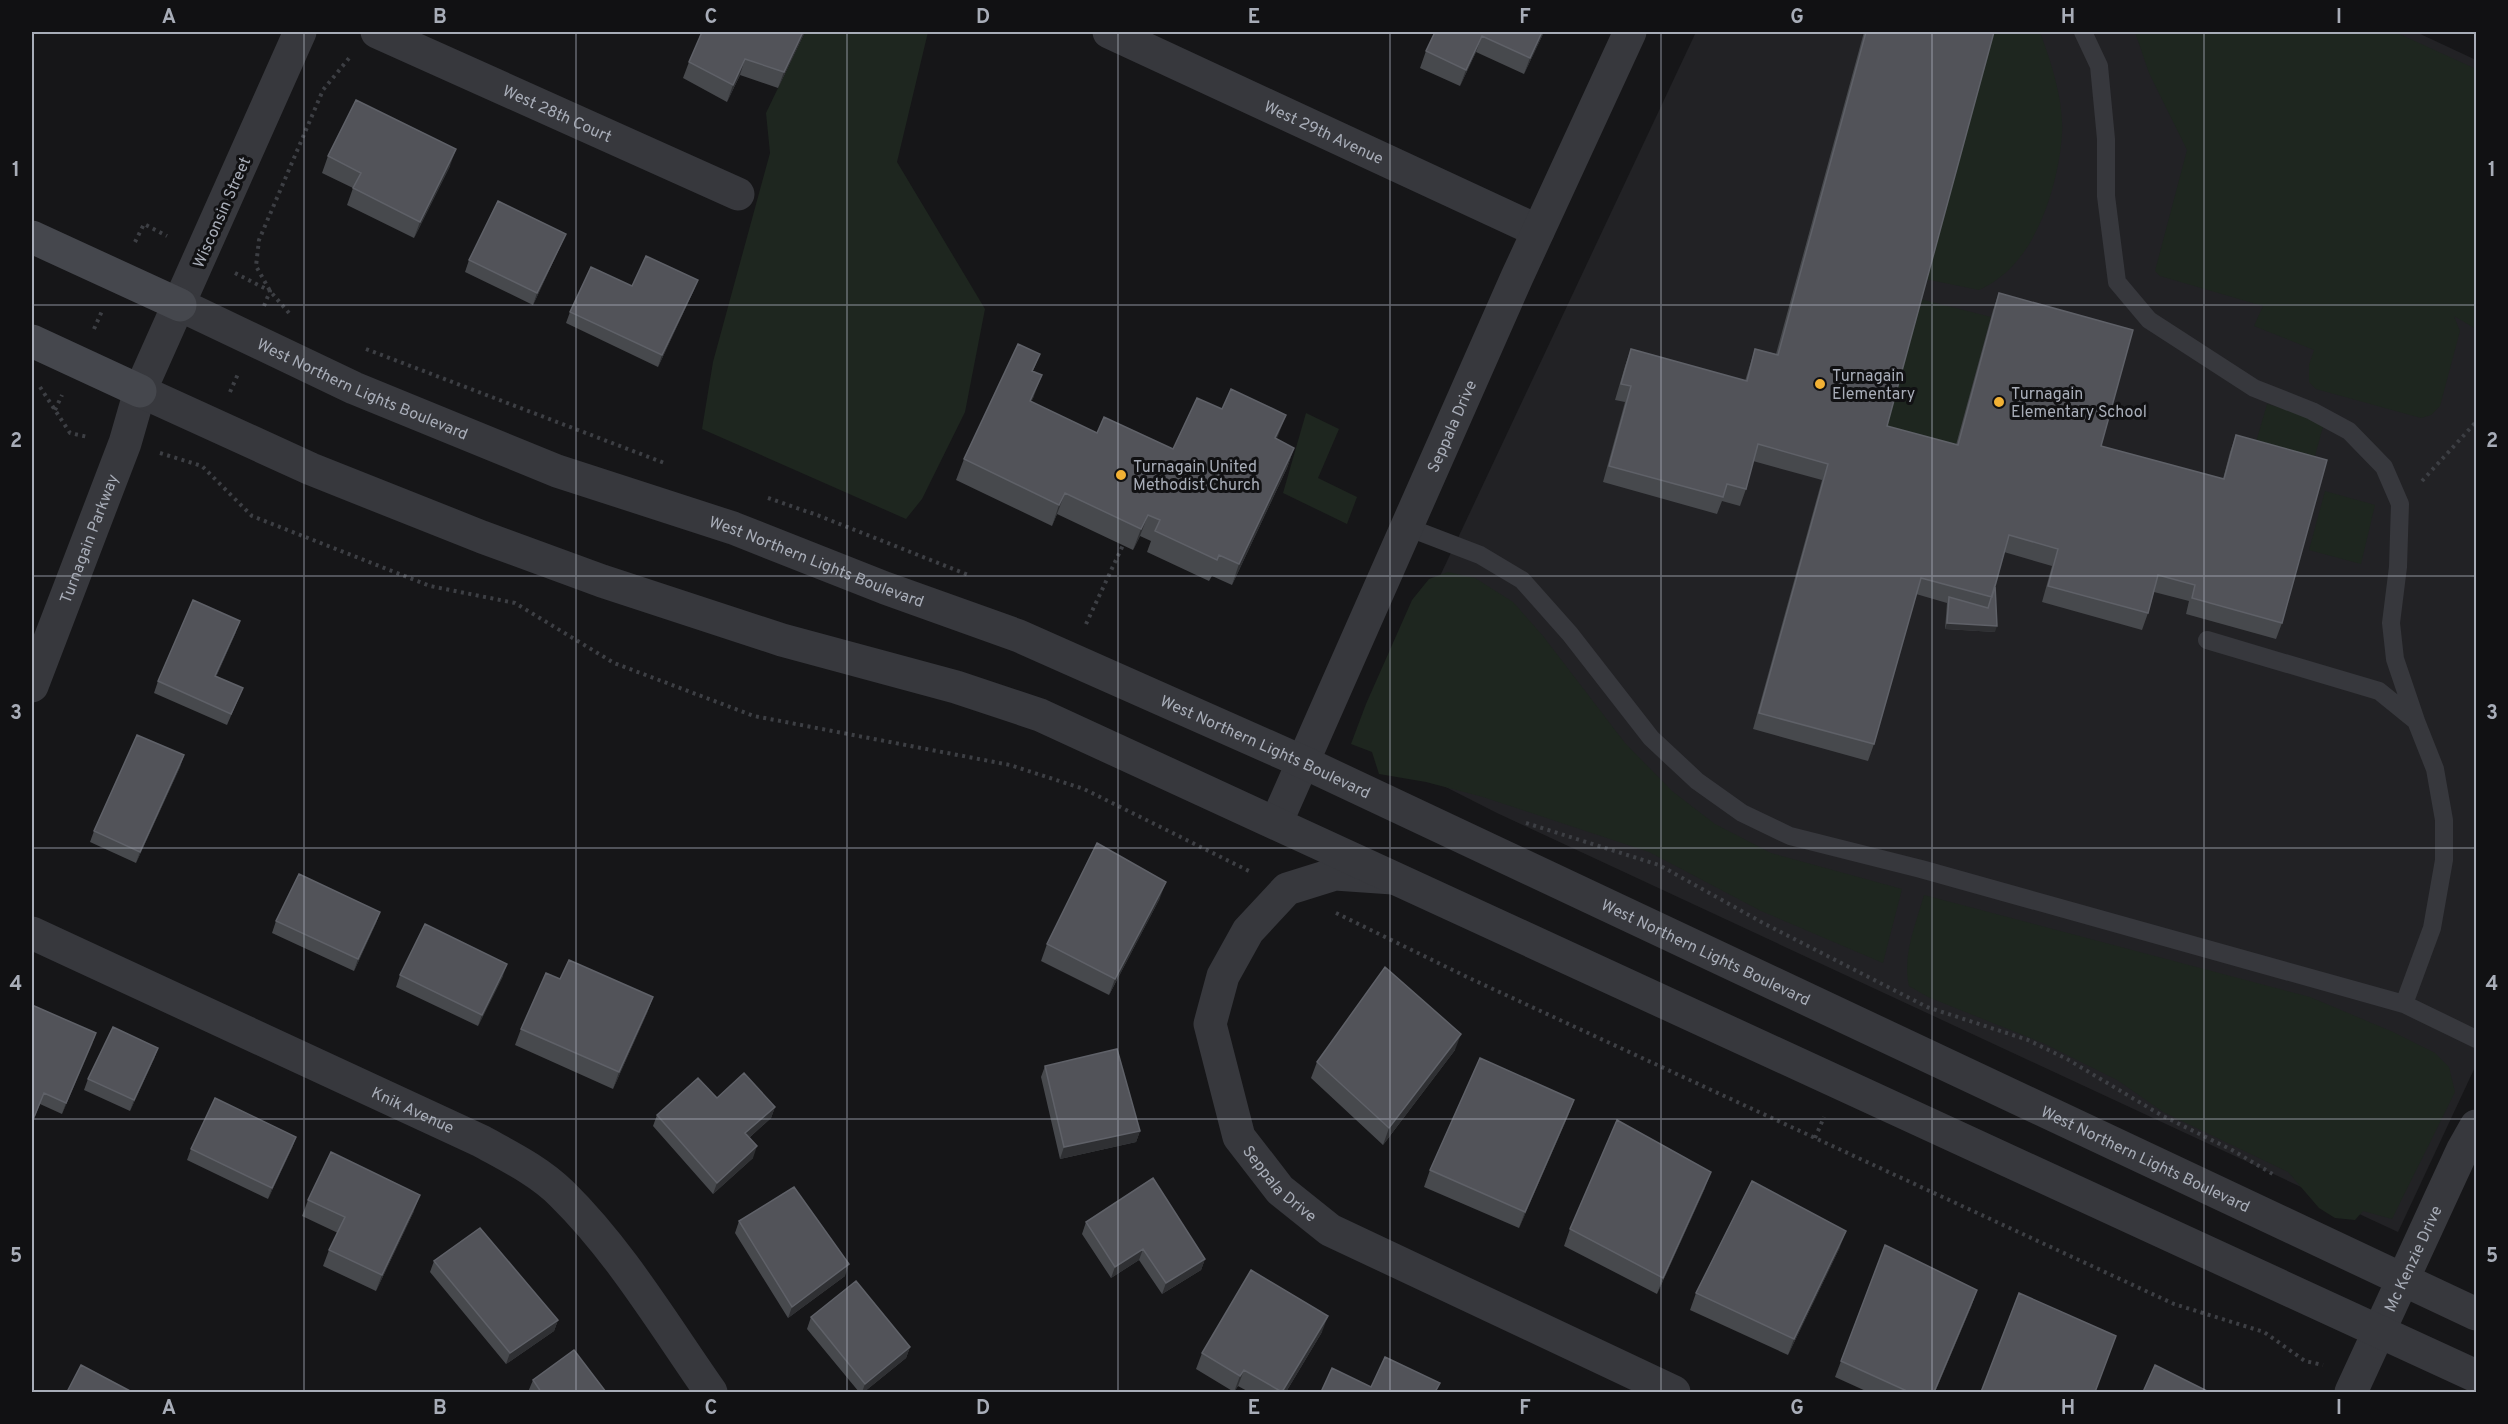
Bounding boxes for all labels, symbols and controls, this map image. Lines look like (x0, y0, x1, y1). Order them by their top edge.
text: A (162, 5, 176, 31)
text: B (433, 5, 447, 31)
text: C (705, 5, 717, 31)
text: D (976, 5, 990, 31)
text: E (1248, 5, 1260, 31)
text: F (1519, 5, 1531, 31)
text: G (1790, 5, 1804, 31)
text: H (2061, 5, 2075, 31)
text: I (2336, 5, 2342, 31)
street label: West 28th Court (499, 82, 615, 148)
street label: West 29th Avenue (1260, 97, 1386, 170)
street label: Wisconsin Street (189, 154, 256, 271)
text: 1 (12, 158, 20, 184)
text: 1 (2488, 158, 2496, 184)
street label: West Northern Lights Boulevard (253, 335, 470, 445)
place label: Turnagain Elementary (1832, 367, 1915, 405)
street label: Seppala Drive (1424, 377, 1482, 476)
marker: Turnagain Elementary (1813, 377, 1827, 391)
place label: Turnagain Elementary School (2011, 385, 2147, 423)
marker: Turnagain Elementary School (1992, 395, 2006, 409)
text: 2 (10, 429, 22, 455)
text: 2 (2486, 429, 2498, 455)
place label: Turnagain United Methodist Church (1133, 458, 1260, 496)
marker: Turnagain United Methodist Church (1114, 468, 1128, 482)
street label: Turnagain Parkway (57, 472, 124, 607)
street label: West Northern Lights Boulevard (706, 513, 926, 613)
street label: West Northern Lights Boulevard (1157, 692, 1373, 804)
text: 3 (10, 701, 22, 727)
text: 3 (2486, 701, 2498, 727)
street label: West Northern Lights Boulevard (1598, 896, 1813, 1011)
text: 4 (10, 972, 22, 998)
text: 4 (2486, 972, 2498, 998)
street label: Knik Avenue (368, 1084, 457, 1139)
street label: West Northern Lights Boulevard (2037, 1103, 2253, 1218)
street label: Seppala Drive (1237, 1142, 1320, 1227)
street label: Mc Kenzie Drive (2381, 1203, 2448, 1316)
text: 5 (10, 1244, 22, 1270)
text: 5 (2486, 1244, 2498, 1270)
text: A (162, 1396, 176, 1422)
text: B (433, 1396, 447, 1422)
text: C (705, 1396, 717, 1422)
text: D (976, 1396, 990, 1422)
text: E (1248, 1396, 1260, 1422)
text: F (1519, 1396, 1531, 1422)
text: G (1790, 1396, 1804, 1422)
text: H (2061, 1396, 2075, 1422)
text: I (2336, 1396, 2342, 1422)

